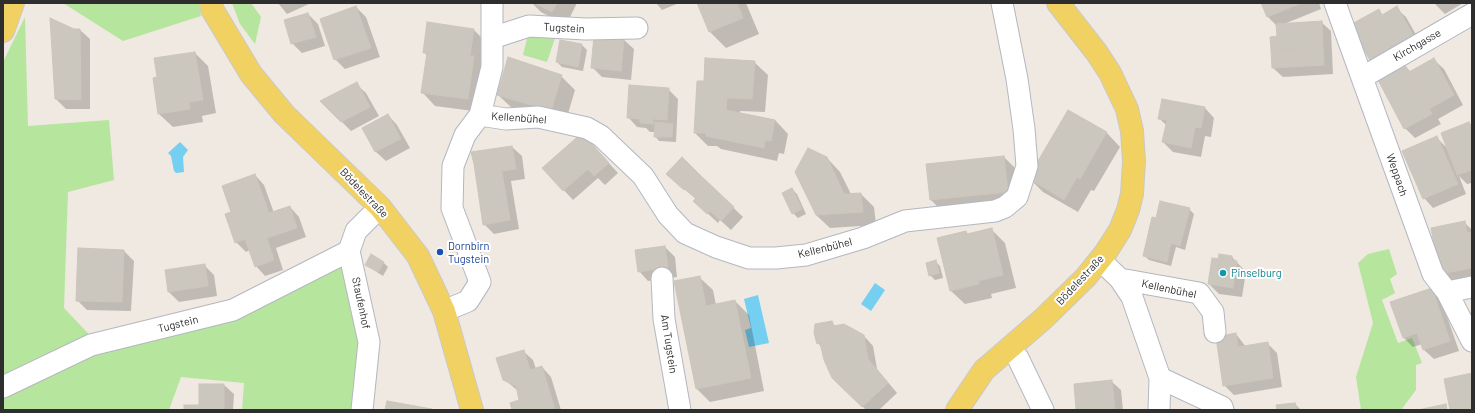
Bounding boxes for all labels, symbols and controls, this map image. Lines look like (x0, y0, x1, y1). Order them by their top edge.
street label: Tugstein (543, 20, 585, 36)
street label: Kirchgasse (1391, 26, 1443, 64)
street label: Kellenbühel (491, 109, 547, 127)
street label: Weppach (1384, 152, 1410, 198)
street label: Bödelestraße (337, 165, 391, 221)
street label: Kellenbühel (797, 235, 853, 261)
place label: Dornbirn Tugstein (448, 239, 489, 265)
marker: Dornbirn Tugstein (435, 247, 445, 257)
street label: Bödelestraße (1053, 252, 1107, 308)
place label: Pinselburg (1231, 266, 1282, 280)
marker: Pinselburg (1218, 268, 1228, 278)
street label: Staufenhof (349, 276, 373, 330)
street label: Kellenbühel (1141, 277, 1197, 301)
street label: Tugstein (156, 313, 200, 335)
street label: Am Tugstein (658, 314, 680, 374)

